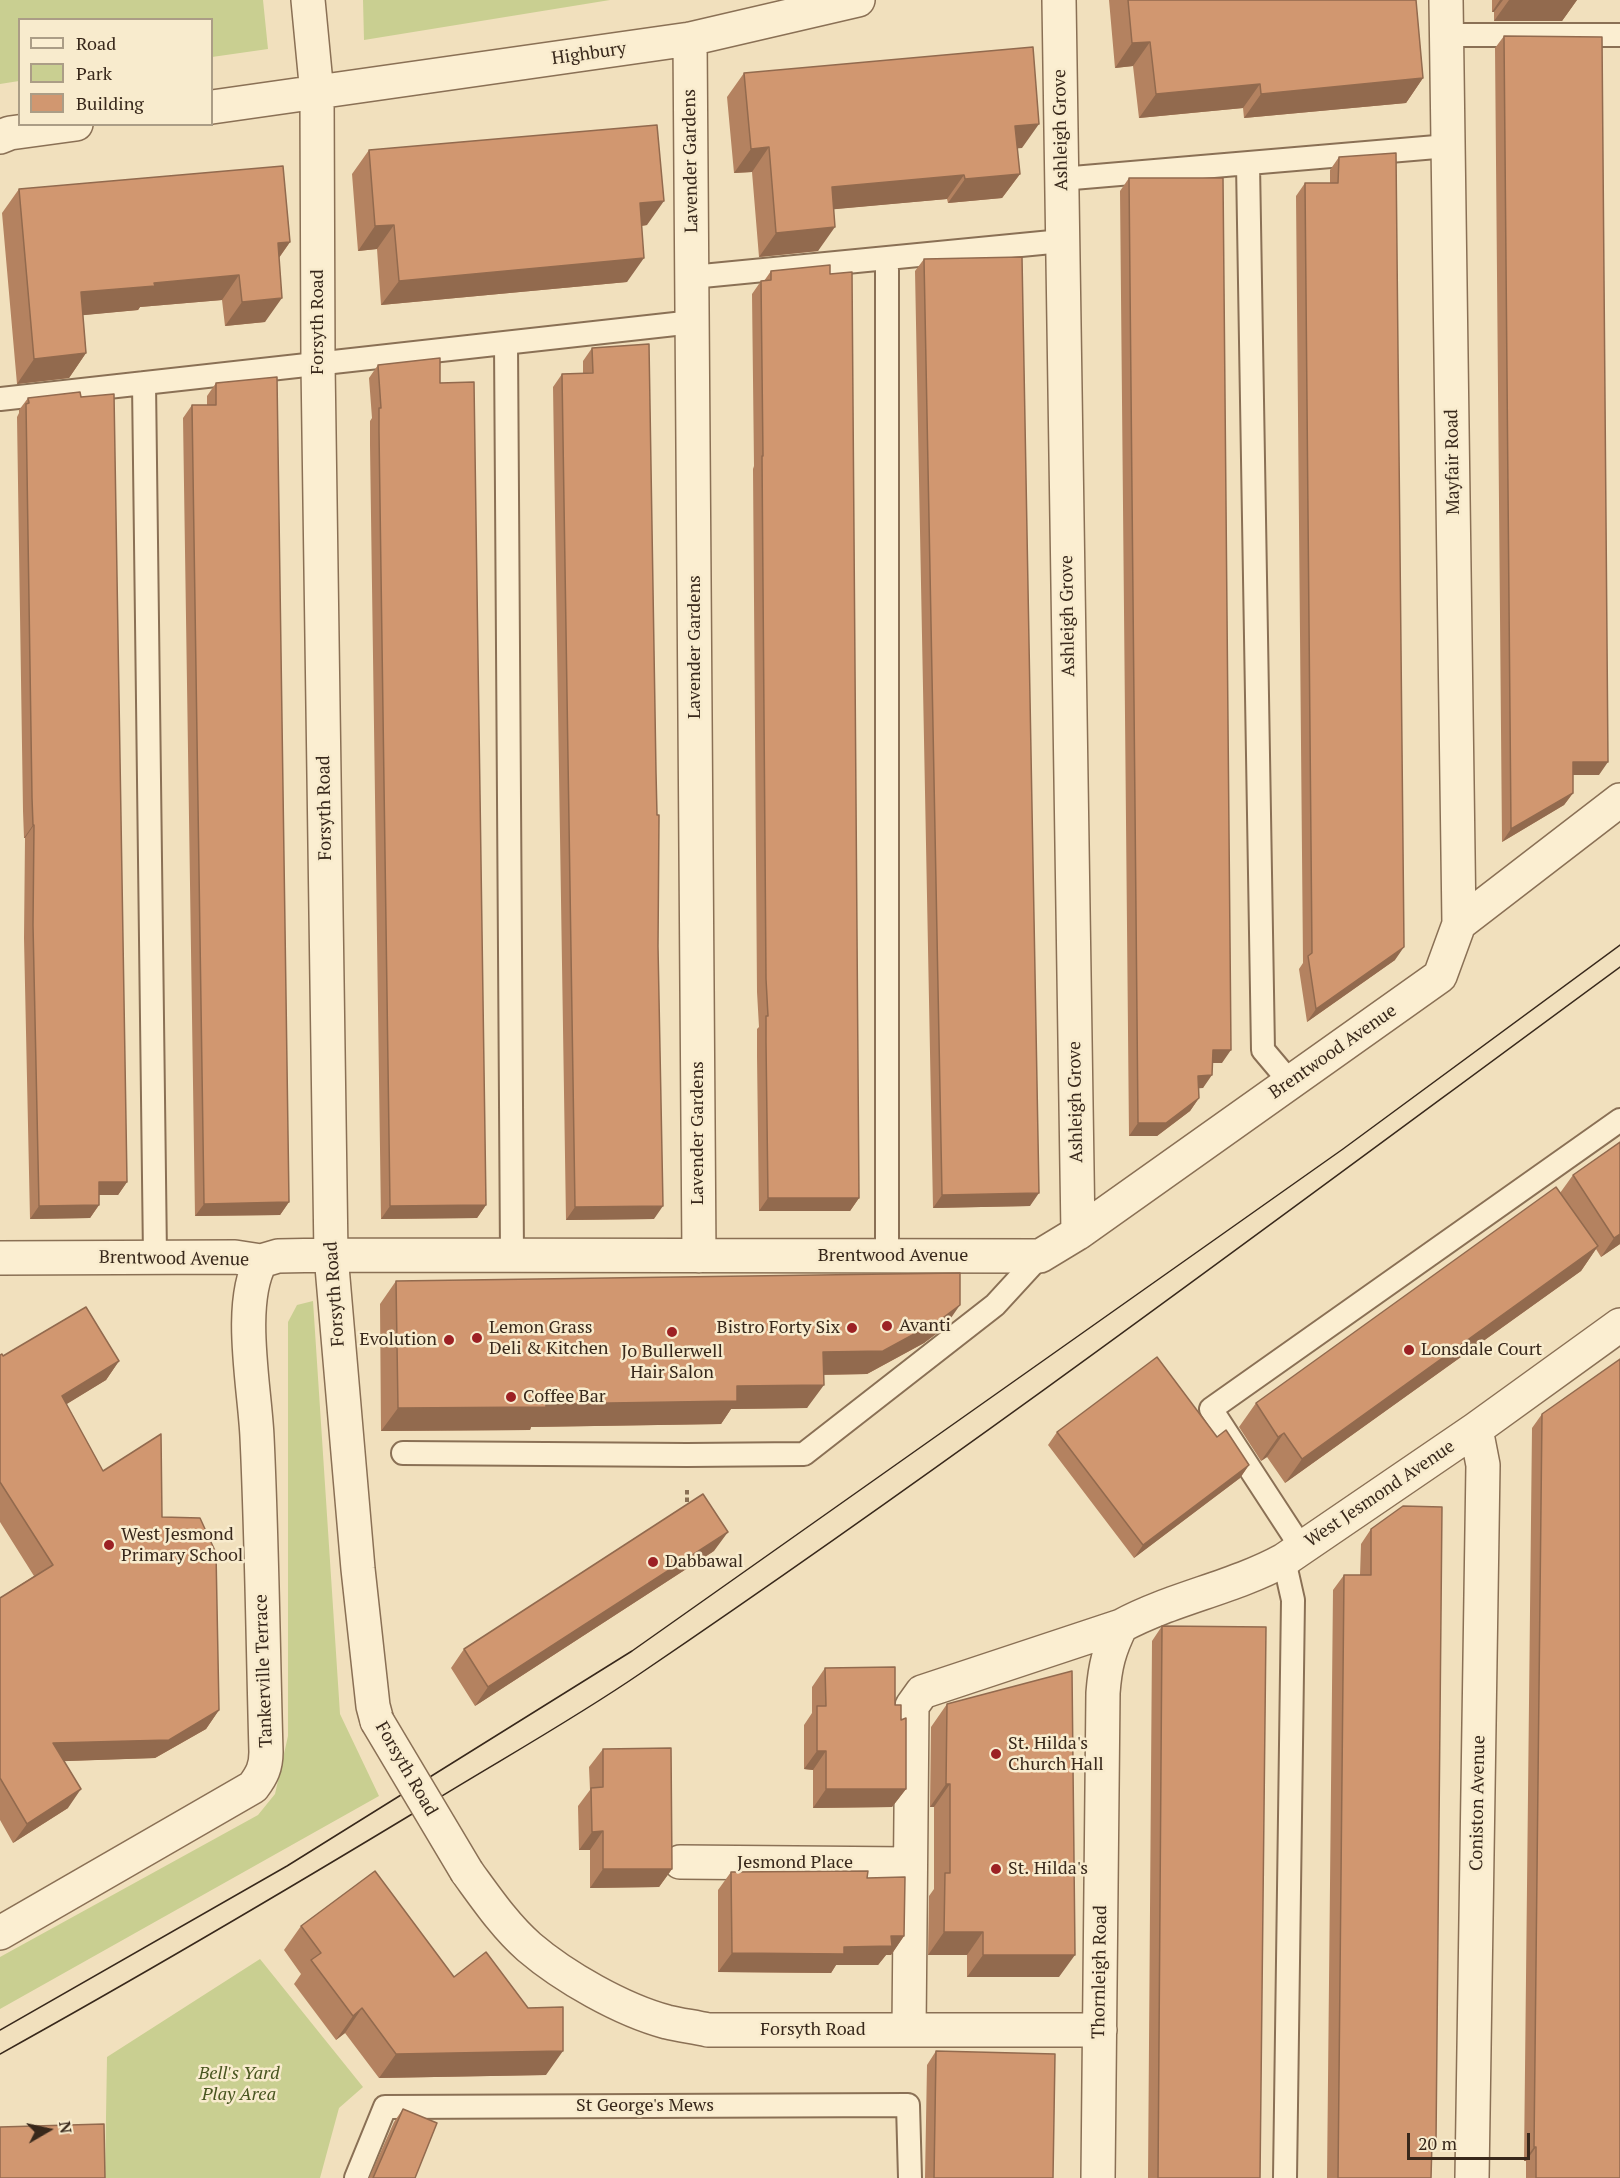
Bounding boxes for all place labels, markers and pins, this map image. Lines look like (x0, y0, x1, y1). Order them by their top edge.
place label: Avanti (899, 1315, 951, 1337)
place label: Lemon Grass Deli & Kitchen (489, 1317, 608, 1360)
place label: Bistro Forty Six (717, 1317, 840, 1339)
marker: Avanti (880, 1319, 894, 1333)
marker: Bistro Forty Six (845, 1321, 859, 1335)
marker: Jo Bullerwell Hair Salon (665, 1325, 679, 1339)
place label: Evolution (359, 1329, 437, 1351)
marker: Lemon Grass Deli & Kitchen (470, 1331, 484, 1345)
marker: Evolution (442, 1333, 456, 1347)
place label: Lonsdale Court (1421, 1339, 1542, 1361)
place label: Jo Bullerwell Hair Salon (621, 1341, 723, 1384)
marker: Lonsdale Court (1402, 1343, 1416, 1357)
place label: Coffee Bar (523, 1386, 606, 1408)
marker: Coffee Bar (504, 1390, 518, 1404)
place label: West Jesmond Primary School (121, 1524, 243, 1567)
marker: West Jesmond Primary School (102, 1538, 116, 1552)
place label: Dabbawal (665, 1551, 743, 1573)
marker: Dabbawal (646, 1555, 660, 1569)
place label: St. Hilda's Church Hall (1008, 1733, 1104, 1776)
marker: St. Hilda's Church Hall (989, 1747, 1003, 1761)
place label: St. Hilda's (1008, 1858, 1088, 1880)
marker: St. Hilda's (989, 1862, 1003, 1876)

